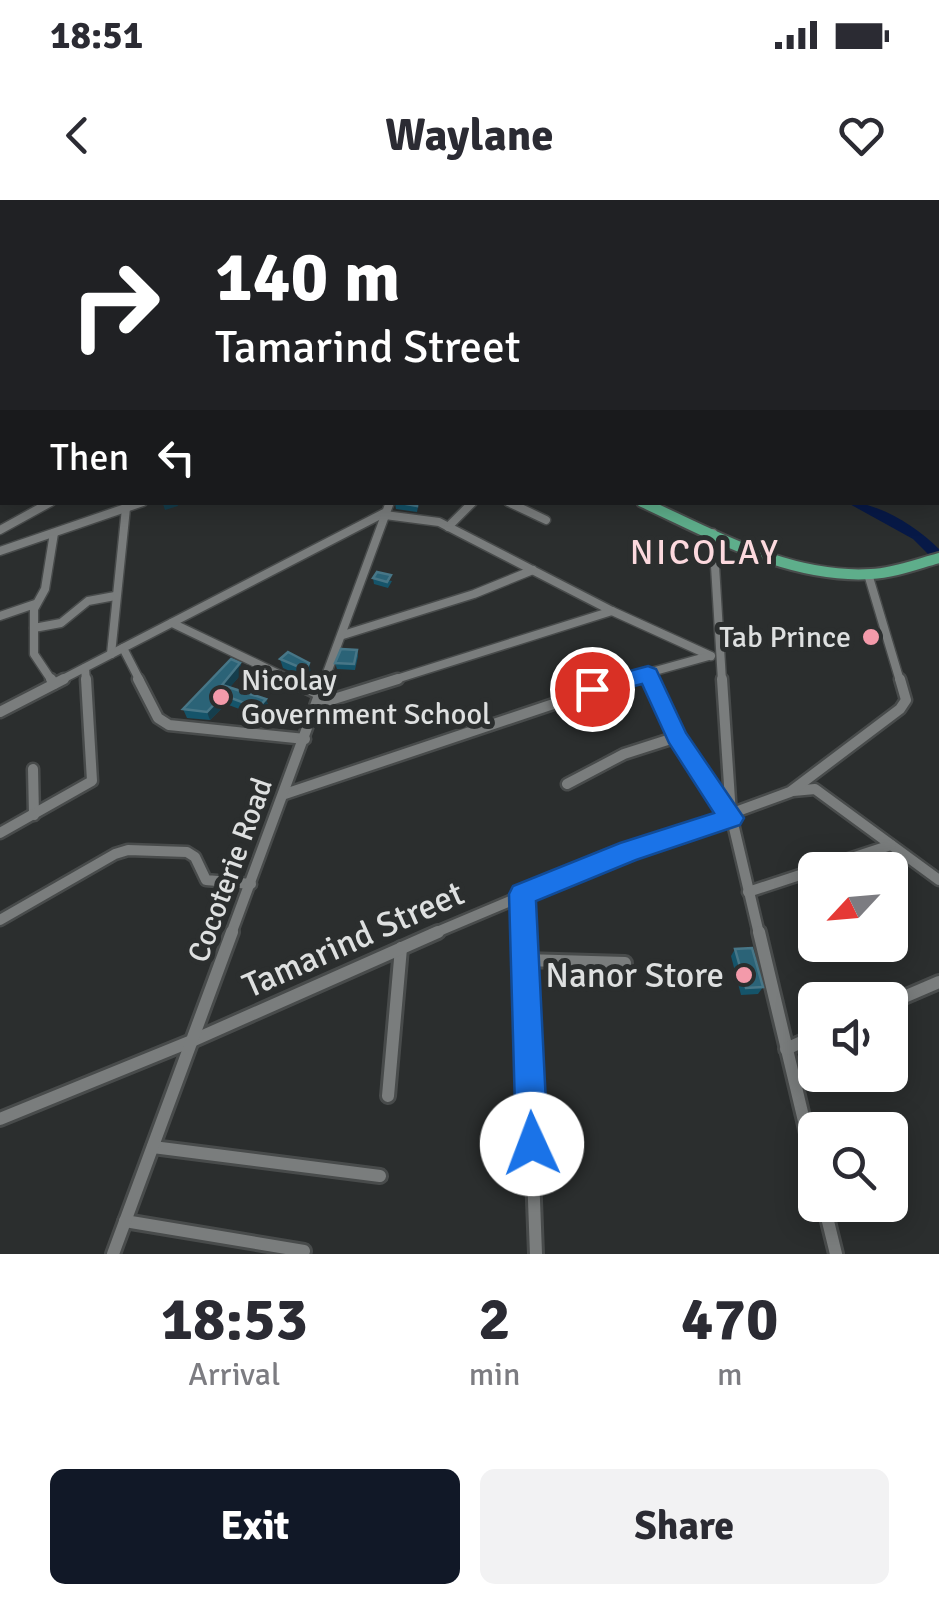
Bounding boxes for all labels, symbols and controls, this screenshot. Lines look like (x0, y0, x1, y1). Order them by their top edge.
text: 18:51 (50, 12, 143, 59)
icon: back (50, 108, 105, 163)
text: Waylane (385, 108, 554, 163)
icon: heart (834, 108, 889, 163)
text: 140 m (215, 234, 400, 320)
icon: right (50, 240, 180, 370)
text: Tamarind Street (215, 320, 520, 375)
icon: left (149, 430, 204, 485)
text: Then (50, 434, 129, 481)
district label: NICOLAY (630, 531, 780, 574)
place label: Tab Prince (719, 619, 851, 656)
marker: Tab Prince (860, 626, 882, 648)
pin (550, 647, 635, 732)
place label: Nicolay Government School (241, 662, 491, 733)
icon: arrive (565, 662, 620, 717)
marker: Nicolay Government School (210, 686, 232, 708)
street label: Cocoterie Road (180, 773, 281, 967)
north arrow (798, 852, 908, 962)
map controls (798, 852, 908, 1222)
street label: Tamarind Street (236, 872, 470, 1007)
place label: Nanor Store (545, 954, 724, 997)
marker: Nanor Store (733, 964, 755, 986)
button: sound (798, 982, 908, 1092)
position arrow (480, 1092, 584, 1196)
button: search (798, 1112, 908, 1222)
text: 18:53 (161, 1283, 308, 1357)
text: 2 (478, 1283, 511, 1357)
text: 470 (681, 1283, 778, 1357)
text: Arrival (188, 1355, 280, 1394)
text: min (469, 1355, 520, 1394)
text: m (717, 1355, 742, 1394)
button: Exit (50, 1469, 460, 1584)
button: Share (480, 1469, 889, 1584)

